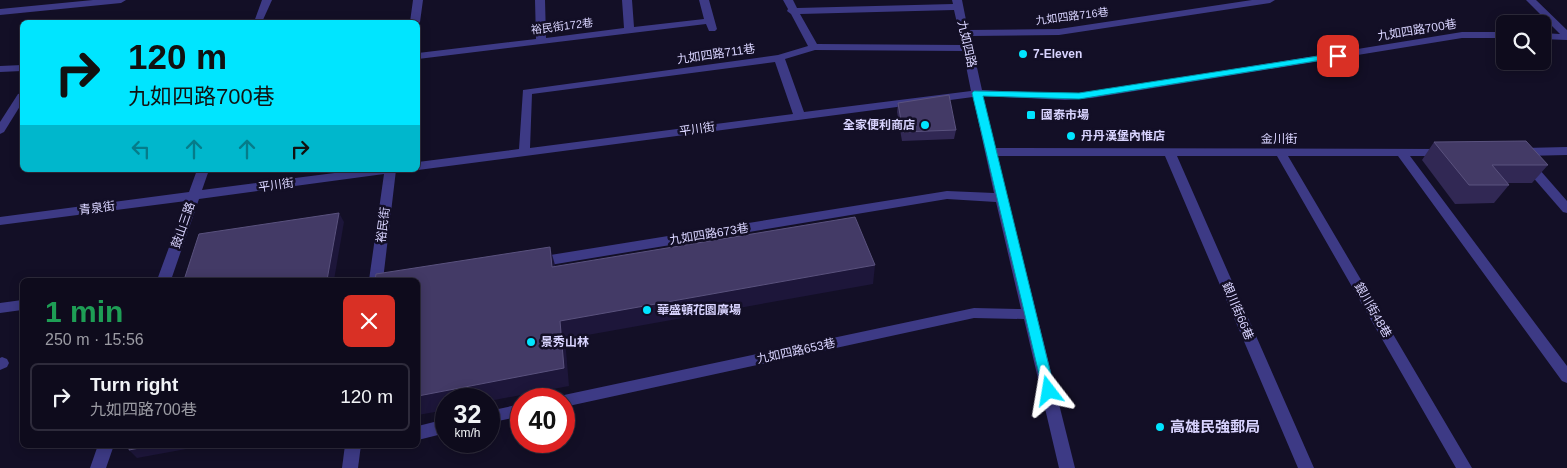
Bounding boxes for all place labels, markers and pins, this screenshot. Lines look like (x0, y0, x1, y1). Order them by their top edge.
pin (1317, 35, 1359, 77)
place label: 7-Eleven (1033, 47, 1082, 61)
marker: 7-Eleven (1017, 48, 1029, 60)
place label: 國泰市場 (1041, 108, 1089, 122)
marker: 國泰市場 (1025, 109, 1037, 121)
place label: 全家便利商店 (843, 118, 915, 132)
marker: 全家便利商店 (919, 119, 931, 131)
place label: 丹丹漢堡內惟店 (1081, 129, 1165, 143)
marker: 丹丹漢堡內惟店 (1065, 130, 1077, 142)
place label: 華盛頓花園廣場 (657, 303, 741, 317)
marker: 華盛頓花園廣場 (641, 304, 653, 316)
place label: 景秀山林 (541, 335, 589, 349)
marker: 景秀山林 (525, 336, 537, 348)
place label: 高雄民強郵局 (1170, 418, 1260, 435)
marker: 高雄民強郵局 (1154, 421, 1166, 433)

